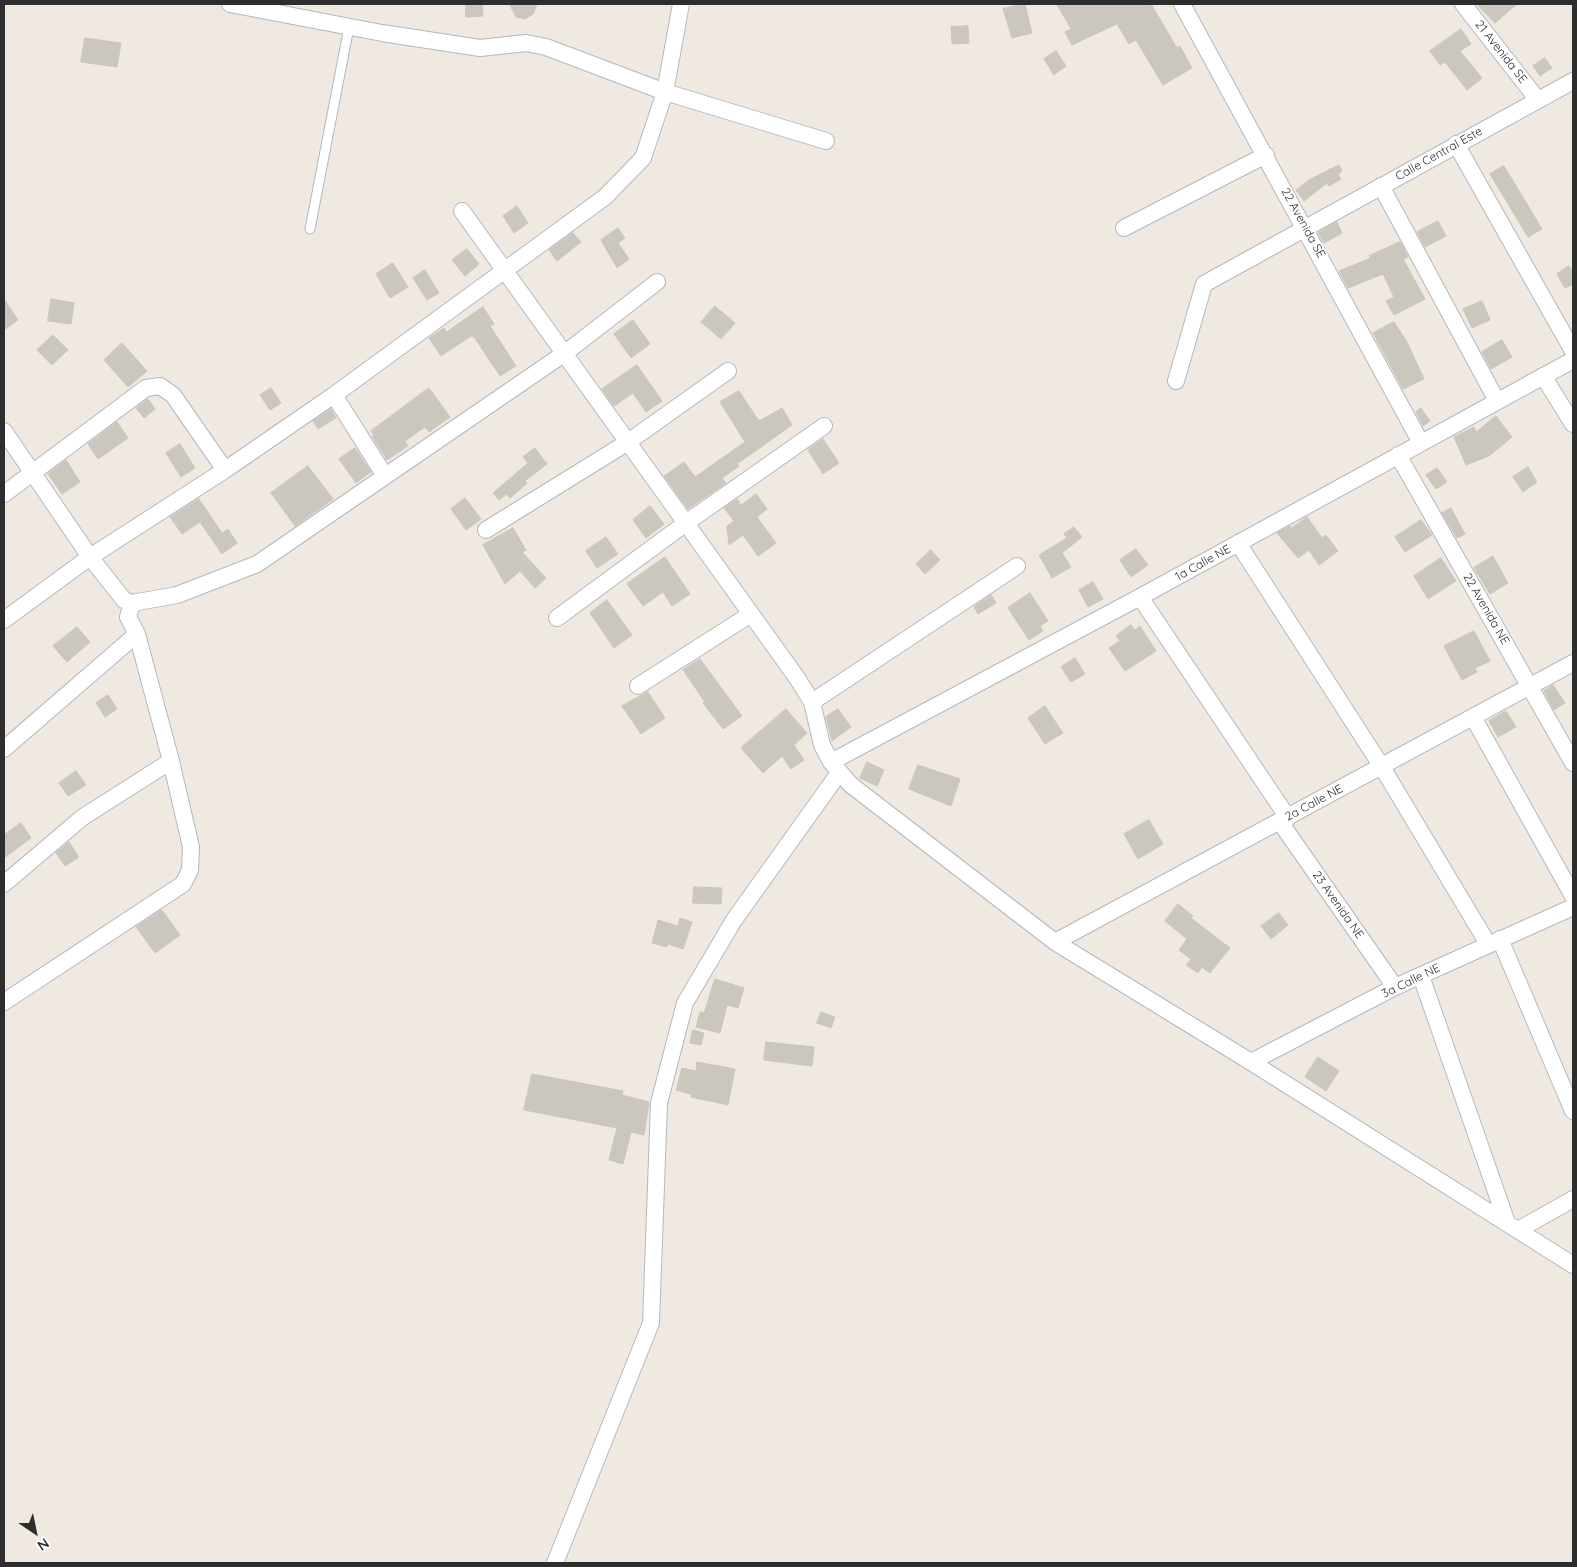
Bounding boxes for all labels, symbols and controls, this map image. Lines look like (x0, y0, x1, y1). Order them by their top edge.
street label: 21 Avenida SE (1472, 18, 1530, 86)
street label: Calle Central Este (1393, 124, 1485, 184)
street label: 22 Avenida SE (1278, 185, 1328, 261)
street label: 1a Calle NE (1173, 542, 1233, 584)
street label: 22 Avenida NE (1460, 571, 1512, 647)
street label: 2a Calle NE (1283, 782, 1345, 824)
street label: 23 Avenida NE (1309, 868, 1367, 942)
street label: 3a Calle NE (1380, 961, 1442, 1001)
north arrow (10, 1507, 60, 1557)
text: N (34, 1534, 53, 1555)

